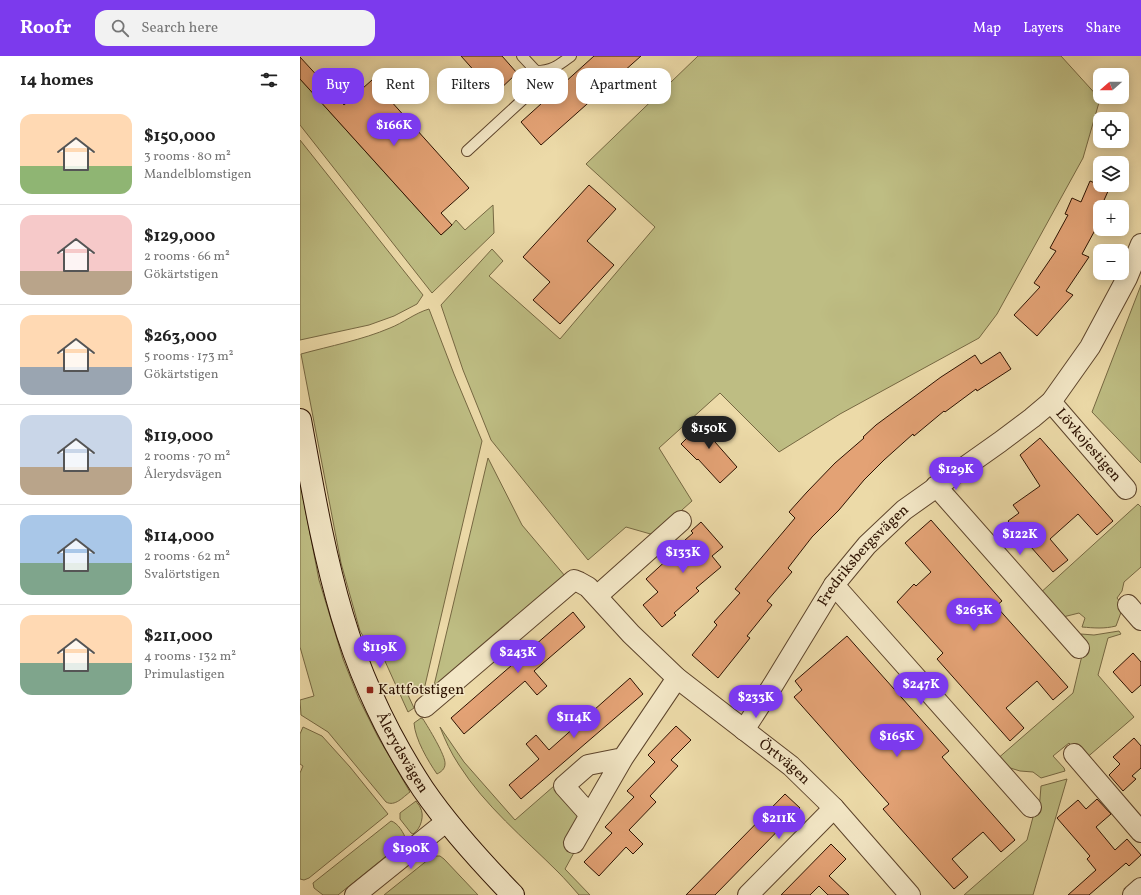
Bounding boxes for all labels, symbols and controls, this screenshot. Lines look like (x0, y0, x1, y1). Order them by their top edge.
search box (95, 10, 375, 46)
text: Roofr (20, 15, 71, 41)
icon: search (109, 17, 131, 39)
text: Search here (141, 18, 218, 39)
text: Map (973, 19, 1001, 38)
text: Layers (1023, 19, 1063, 38)
text: Share (1085, 19, 1121, 38)
chip: Buy (312, 68, 364, 104)
chip: Rent (372, 68, 429, 104)
chip: Filters (437, 68, 504, 104)
chip: New (512, 68, 568, 104)
chip: Apartment (576, 68, 671, 104)
north arrow (1093, 68, 1129, 104)
map controls (1093, 68, 1129, 280)
text: 14 homes (20, 69, 94, 92)
icon: filters (258, 69, 280, 91)
button: locate (1093, 112, 1129, 148)
pin: $166K (366, 113, 422, 147)
text: $166K (376, 117, 412, 135)
text: $150,000 (144, 125, 215, 148)
icon: home (52, 130, 100, 178)
text: 3 rooms · 80 m² (144, 148, 231, 166)
button: layers (1093, 156, 1129, 192)
text: Mandelblomstigen (144, 166, 252, 184)
button: + (1093, 200, 1129, 236)
text: $129,000 (144, 225, 215, 248)
icon: home (52, 231, 100, 279)
button: − (1093, 244, 1129, 280)
text: 2 rooms · 66 m² (144, 248, 230, 266)
text: Gökärtstigen (144, 266, 218, 284)
text: $263,000 (144, 325, 217, 348)
icon: home (52, 331, 100, 379)
text: 5 rooms · 173 m² (144, 348, 234, 366)
text: Gökärtstigen (144, 366, 218, 384)
street label: Lövkojestigen (1050, 404, 1126, 487)
pin: $150K (681, 416, 737, 450)
text: $150K (691, 420, 727, 438)
text: $119,000 (144, 425, 213, 448)
icon: home (52, 431, 100, 479)
text: 2 rooms · 70 m² (144, 448, 230, 466)
pin: $129K (928, 457, 984, 491)
text: $129K (938, 461, 974, 479)
text: Ålerydsvägen (144, 466, 222, 484)
street label: Fredriksbergsvägen (813, 500, 914, 611)
pin: $122K (992, 522, 1048, 556)
text: $114,000 (144, 525, 214, 548)
text: $122K (1002, 526, 1038, 544)
icon: home (52, 531, 100, 579)
pin: $133K (655, 540, 711, 574)
text: $133K (665, 544, 701, 562)
text: 2 rooms · 62 m² (144, 548, 230, 566)
text: Svalörtstigen (144, 566, 220, 584)
pin: $263K (946, 598, 1002, 632)
text: $263K (955, 602, 993, 620)
text: $211,000 (144, 625, 213, 648)
icon: home (52, 631, 100, 679)
pin: $119K (352, 635, 408, 669)
text: $119K (363, 639, 397, 657)
pin: $243K (490, 640, 546, 674)
text: $243K (499, 644, 537, 662)
text: 4 rooms · 132 m² (144, 648, 236, 666)
text: Primulastigen (144, 666, 225, 684)
pin: $247K (893, 672, 949, 706)
text: $247K (902, 676, 940, 694)
place label: Kattfotstigen (378, 680, 464, 701)
marker: Kattfotstigen (365, 685, 375, 695)
pin: $233K (728, 685, 784, 719)
text: $233K (738, 689, 774, 707)
pin: $114K (546, 705, 602, 739)
street label: Ålerydsvägen (371, 708, 433, 797)
text: $114K (557, 709, 592, 727)
pin: $165K (869, 724, 925, 758)
text: $165K (879, 728, 915, 746)
street label: Örtvägen (754, 734, 815, 790)
pin: $211K (751, 806, 807, 840)
text: $211K (762, 810, 796, 828)
pin: $190K (383, 836, 439, 870)
text: $190K (392, 840, 430, 858)

